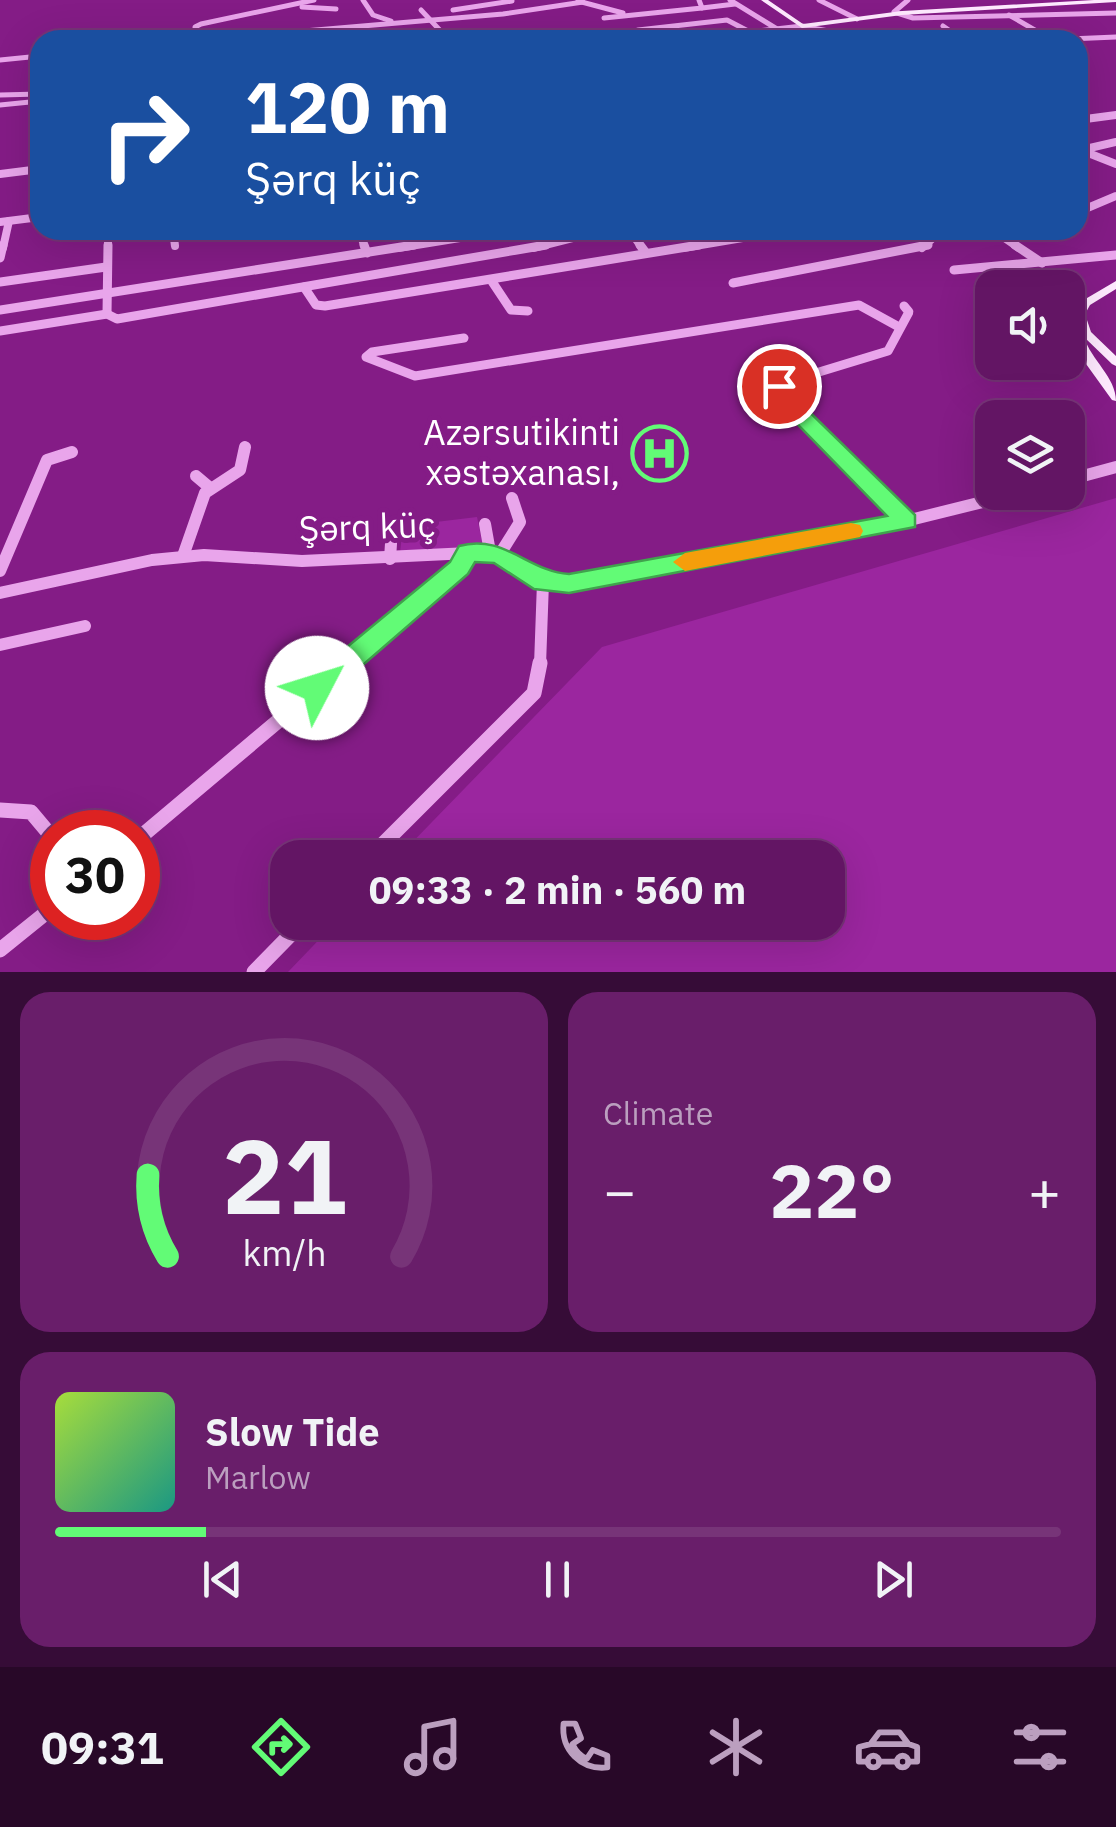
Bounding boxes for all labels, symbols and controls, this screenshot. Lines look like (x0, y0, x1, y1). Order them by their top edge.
text: 120 m (245, 61, 450, 152)
icon: right (80, 70, 210, 200)
text: Şərq küç (245, 149, 420, 207)
map controls (975, 270, 1085, 510)
button: sound (975, 270, 1085, 380)
pin (737, 344, 822, 429)
icon: arrive (752, 359, 807, 414)
button: layers (975, 400, 1085, 510)
place label: Azərsutikinti xəstəxanası, (423, 409, 620, 495)
hospital icon: Azərsutikinti xəstəxanası, (629, 423, 689, 483)
street label: Şərq küç (298, 501, 436, 551)
position arrow (265, 636, 369, 740)
speed limit sign: 30 (30, 810, 160, 940)
text: 09:33 · 2 min · 560 m (369, 865, 746, 914)
text: Climate (603, 1092, 713, 1134)
text: 21 (222, 1107, 346, 1243)
text: 22° (769, 1141, 895, 1239)
text: − (603, 1155, 636, 1226)
text: + (1028, 1155, 1061, 1226)
text: km/h (242, 1229, 326, 1276)
text: Slow Tide (205, 1407, 380, 1456)
text: Marlow (205, 1456, 311, 1498)
icon: previous (195, 1552, 250, 1607)
icon: pause (530, 1552, 585, 1607)
icon: next (866, 1552, 921, 1607)
icon: directions (246, 1712, 316, 1782)
icon: music (398, 1712, 468, 1782)
icon: phone (549, 1712, 619, 1782)
icon: climate (701, 1712, 771, 1782)
icon: car (853, 1712, 923, 1782)
icon: filters (1005, 1712, 1075, 1782)
text: 09:31 (41, 1718, 164, 1776)

